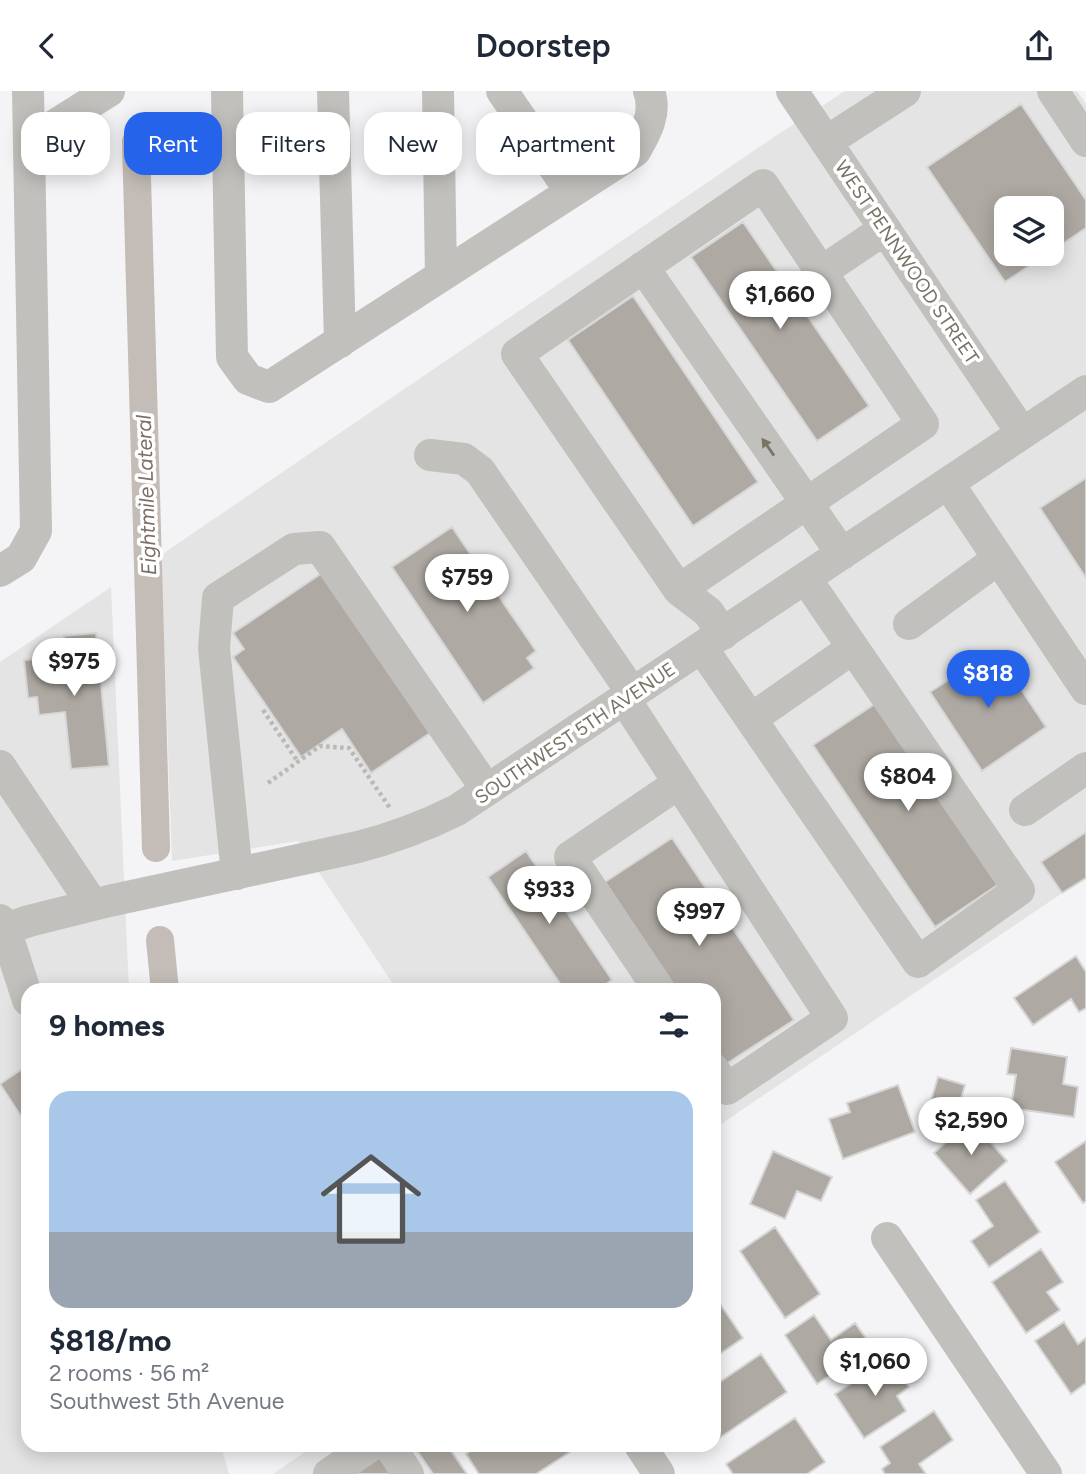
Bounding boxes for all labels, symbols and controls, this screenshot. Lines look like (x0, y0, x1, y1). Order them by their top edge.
icon: back (28, 27, 66, 65)
text: Doorstep (475, 27, 611, 65)
icon: share (1020, 27, 1058, 65)
chip: Buy (21, 112, 110, 175)
chip: Rent (124, 112, 222, 175)
chip: Filters (236, 112, 350, 175)
chip: New (364, 112, 462, 175)
chip: Apartment (476, 112, 640, 175)
street label: WEST PENNWOOD STREET (830, 156, 984, 369)
map controls (994, 196, 1064, 266)
button: layers (994, 196, 1064, 266)
pin: $1,660 (723, 271, 837, 331)
text: $1,660 (745, 280, 815, 308)
water label: Eightmile Lateral (131, 414, 161, 576)
one-way arrow (762, 437, 775, 456)
pin: $759 (426, 554, 508, 614)
text: $759 (441, 563, 493, 591)
pin: $975 (33, 639, 115, 698)
text: $975 (48, 647, 100, 675)
pin: $818 (947, 651, 1029, 710)
street label: SOUTHWEST 5TH AVENUE (470, 657, 680, 809)
text: $818 (963, 659, 1013, 687)
pin: $804 (867, 753, 949, 813)
text: $804 (880, 762, 936, 790)
pin: $933 (508, 867, 590, 926)
text: $933 (523, 875, 575, 903)
pin: $997 (658, 889, 740, 948)
text: $997 (673, 897, 725, 925)
icon: filters (655, 1006, 693, 1044)
text: 9 homes (49, 1007, 165, 1044)
pin: $2,590 (914, 1097, 1028, 1157)
text: $2,590 (934, 1106, 1008, 1134)
icon: home (308, 1136, 434, 1262)
text: $818/mo (49, 1322, 172, 1359)
pin: $1,060 (818, 1339, 932, 1398)
text: $1,060 (839, 1347, 911, 1375)
text: 2 rooms · 56 m² (49, 1359, 209, 1387)
text: Southwest 5th Avenue (49, 1387, 284, 1415)

